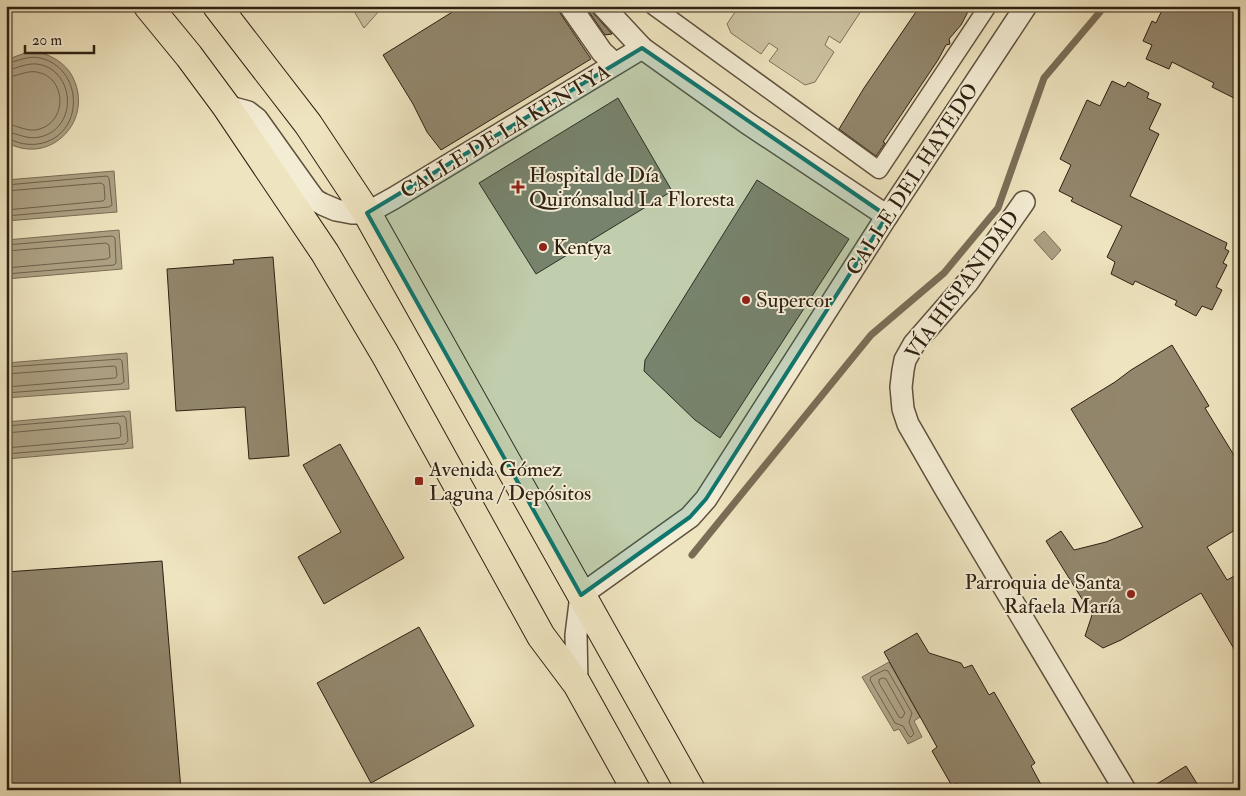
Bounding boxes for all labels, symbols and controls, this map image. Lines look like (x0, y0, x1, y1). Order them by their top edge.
scale bar (25, 22, 94, 54)
text: 20 m (32, 31, 62, 50)
street label: CALLE DE LA KENTYA (395, 58, 615, 205)
street label: CALLE DEL HAYEDO (840, 78, 985, 281)
place label: Hospital de Día Quirónsalud La Floresta (529, 162, 735, 213)
marker: Hospital de Día Quirónsalud La Floresta (511, 180, 525, 194)
street label: VÍA HISPANIDAD (899, 205, 1026, 365)
place label: Kentya (553, 234, 612, 261)
marker: Kentya (537, 241, 549, 253)
place label: Supercor (756, 287, 832, 314)
marker: Supercor (740, 294, 752, 306)
place label: Avenida Gómez Laguna / Depósitos (428, 456, 591, 507)
marker: Avenida Gómez Laguna / Depósitos (413, 475, 425, 487)
place label: Parroquia de Santa Rafaela María (964, 569, 1121, 620)
marker: Parroquia de Santa Rafaela María (1125, 588, 1137, 600)

